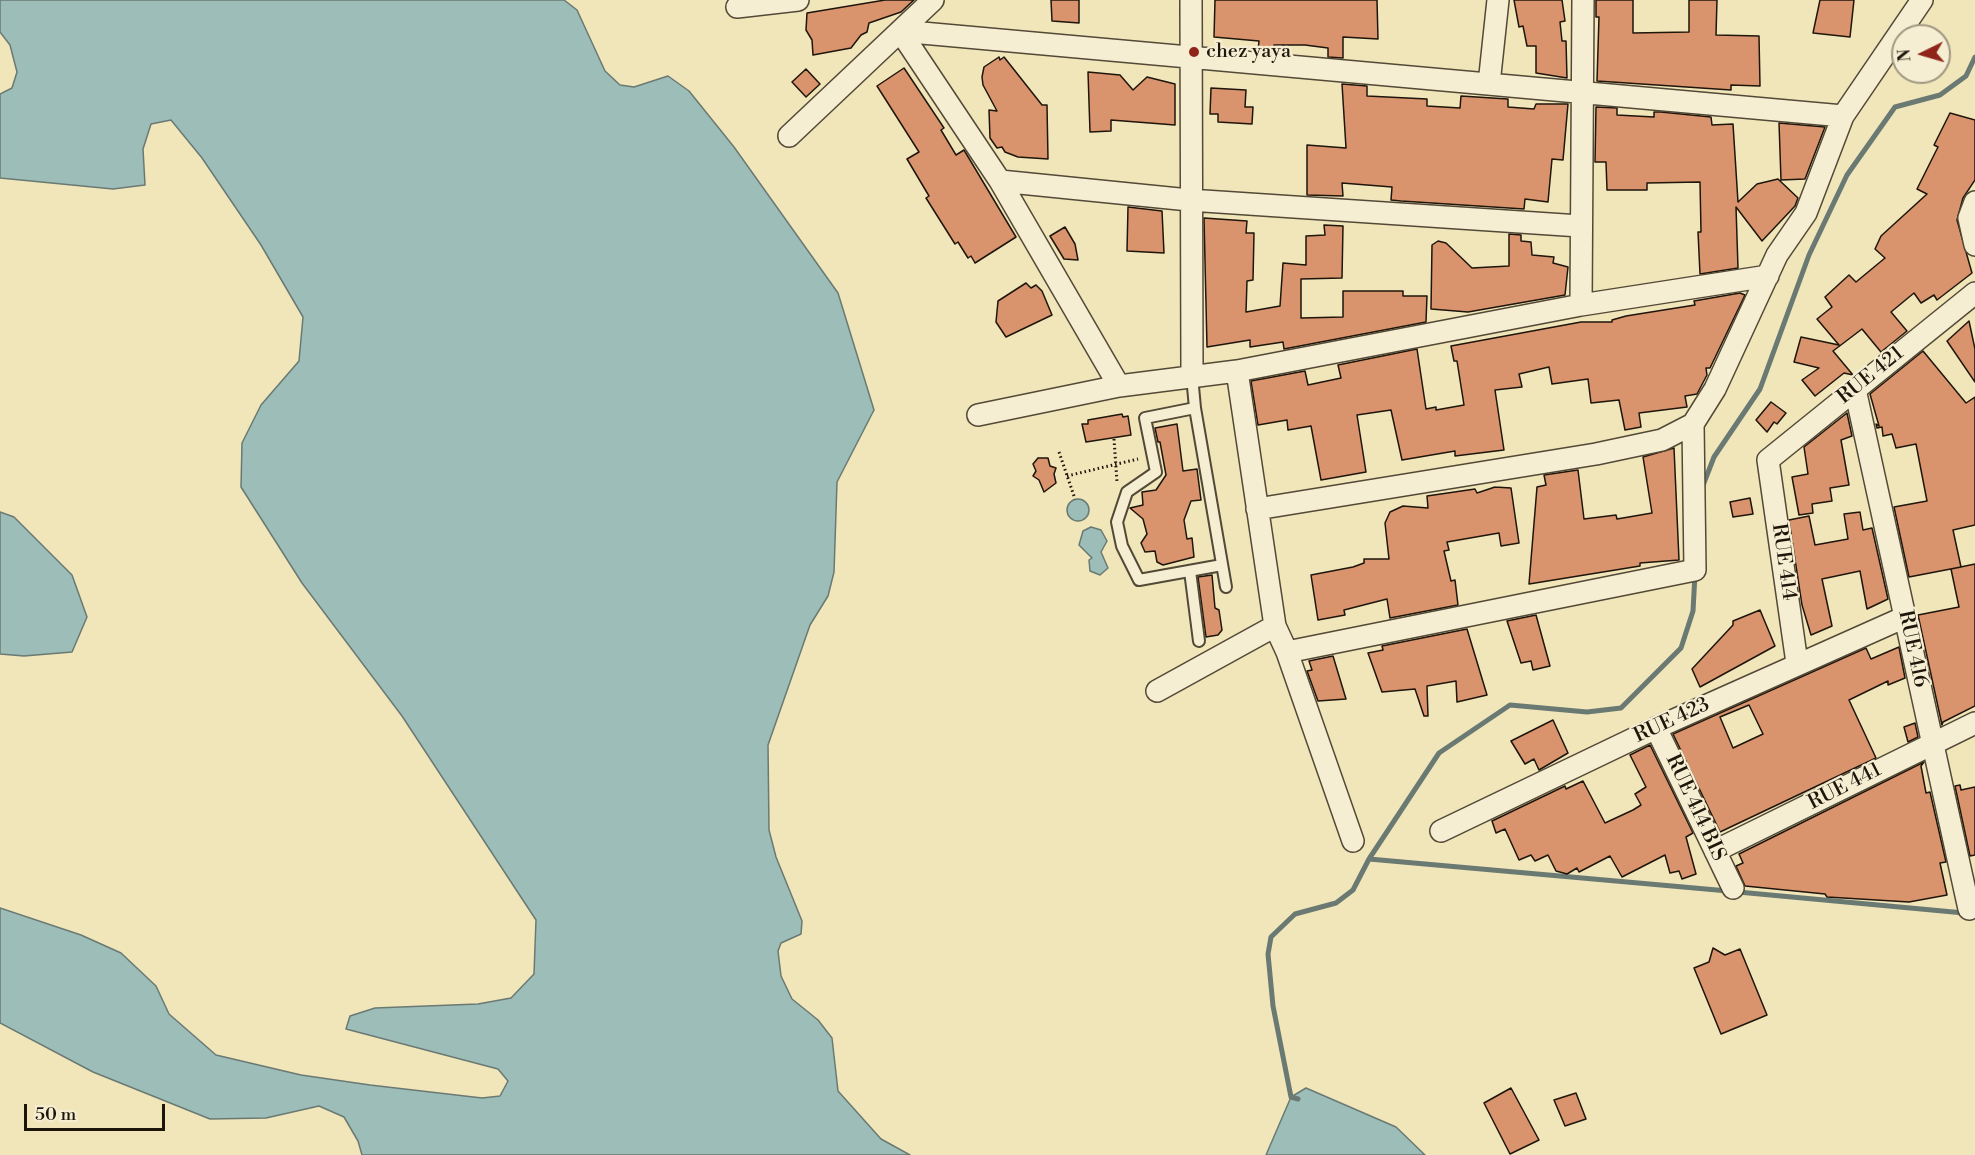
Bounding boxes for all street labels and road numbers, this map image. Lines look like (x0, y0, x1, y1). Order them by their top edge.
street label: RUE 421 (1833, 342, 1909, 410)
street label: RUE 414 (1766, 522, 1800, 602)
street label: RUE 416 (1892, 608, 1932, 690)
street label: RUE 423 (1630, 693, 1714, 749)
street label: RUE 414 BIS (1660, 751, 1730, 865)
street label: RUE 441 (1804, 758, 1886, 816)

